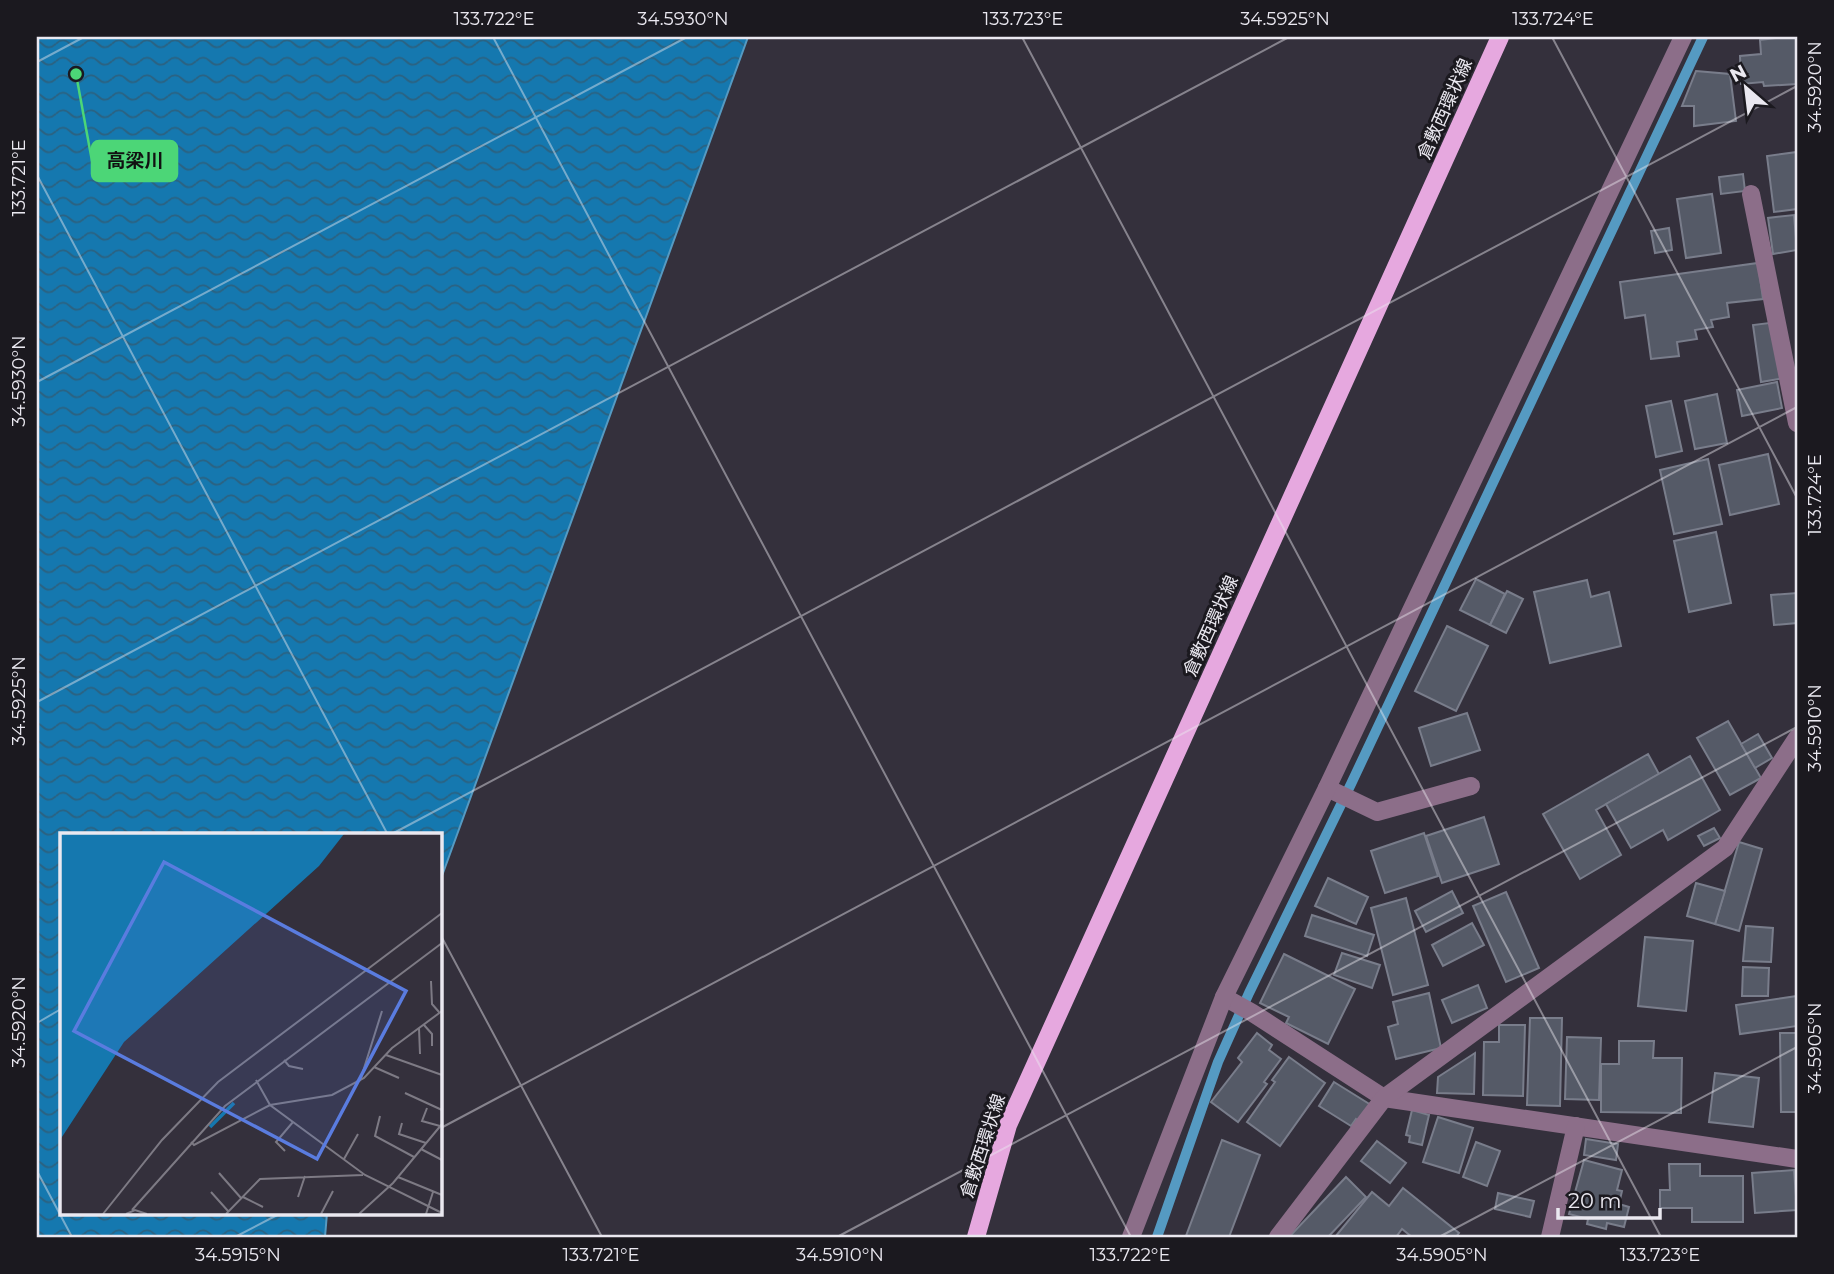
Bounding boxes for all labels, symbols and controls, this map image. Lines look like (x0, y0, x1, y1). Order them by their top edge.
text: 133.722°E (454, 8, 534, 30)
text: 34.5930°N (637, 8, 729, 30)
text: 133.723°E (983, 8, 1063, 30)
text: 34.5925°N (1240, 8, 1330, 30)
text: 133.724°E (1512, 8, 1594, 30)
text: 34.5920°N (1804, 41, 1826, 133)
north arrow (1712, 52, 1782, 122)
street label: 倉敷西環状線 (1413, 55, 1477, 163)
text: N (1726, 60, 1750, 87)
text: 133.721°E (8, 139, 30, 217)
callout: 高梁川 (92, 141, 177, 181)
text: 高梁川 (106, 149, 164, 172)
text: 34.5930°N (8, 335, 30, 427)
text: 133.724°E (1804, 454, 1826, 536)
street label: 倉敷西環状線 (1179, 572, 1243, 680)
text: 34.5925°N (8, 656, 30, 746)
text: 34.5910°N (1804, 684, 1826, 772)
inset map (60, 833, 441, 1214)
text: 34.5920°N (8, 976, 30, 1068)
text: 34.5905°N (1804, 1002, 1826, 1094)
street label: 倉敷西環状線 (956, 1091, 1010, 1201)
scale bar (1558, 1176, 1659, 1220)
text: 20 m (1568, 1188, 1622, 1213)
text: 34.5915°N (195, 1244, 281, 1266)
text: 133.721°E (562, 1244, 640, 1266)
text: 34.5910°N (796, 1244, 884, 1266)
text: 133.722°E (1090, 1244, 1170, 1266)
text: 34.5905°N (1396, 1244, 1488, 1266)
text: 133.723°E (1620, 1244, 1700, 1266)

